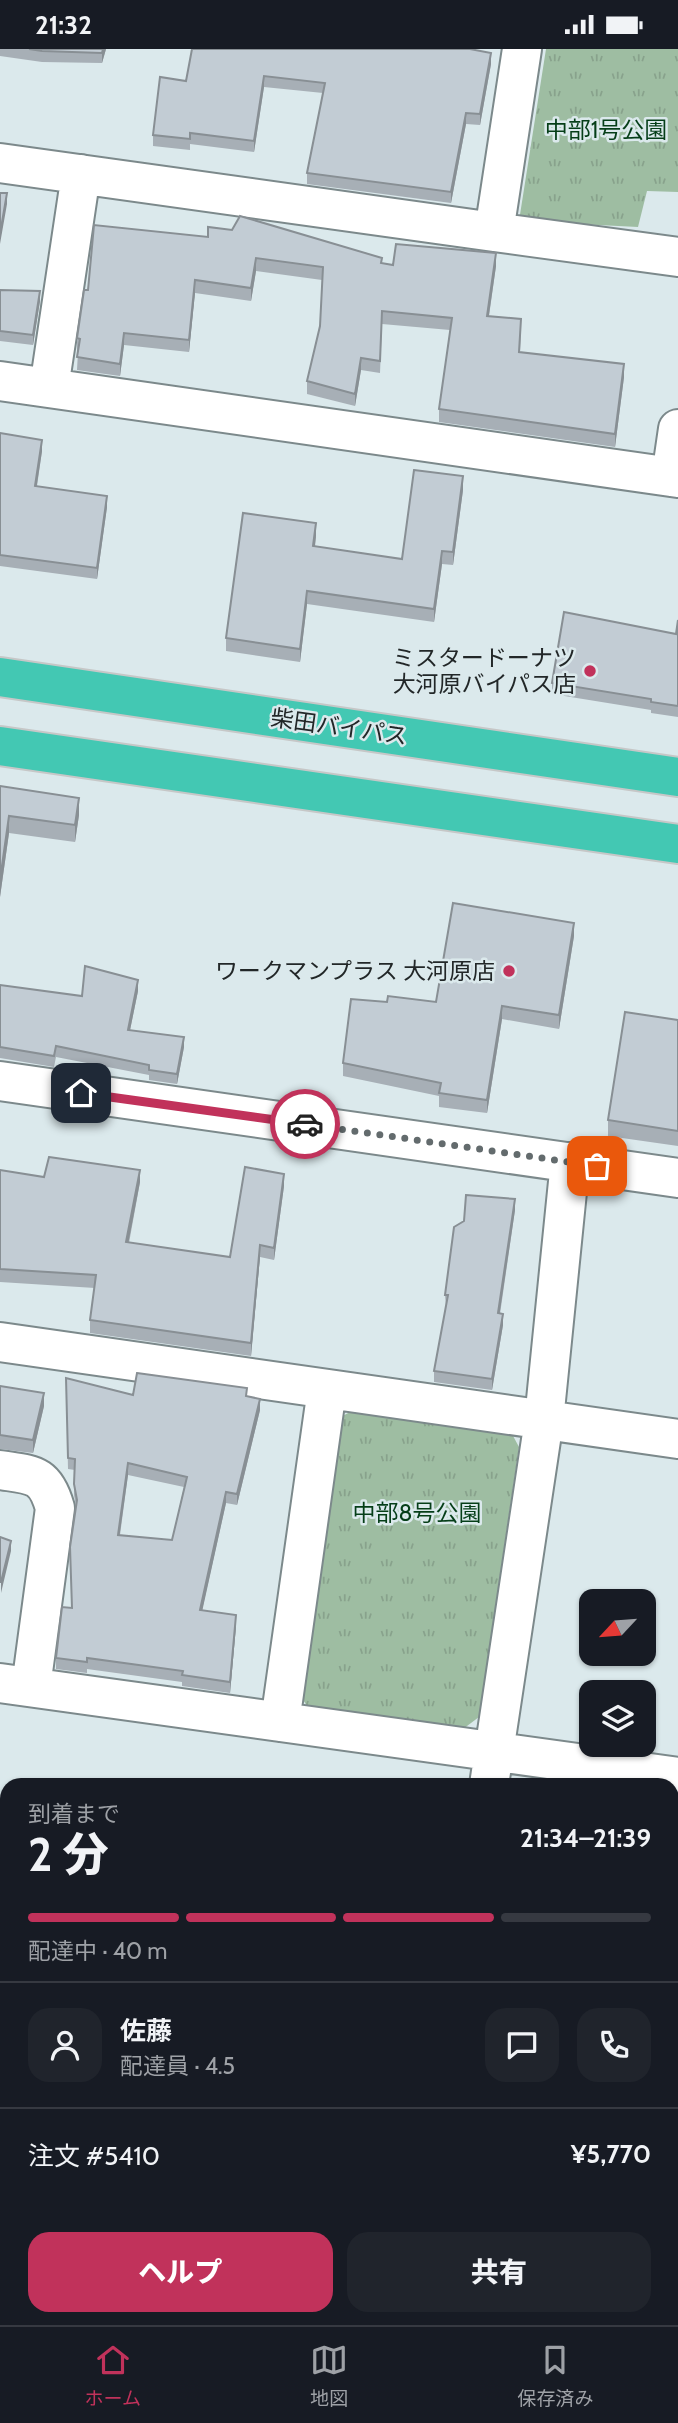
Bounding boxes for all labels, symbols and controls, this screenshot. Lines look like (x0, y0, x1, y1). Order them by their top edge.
text: 21:32 (35, 9, 92, 41)
park label: 中部1号公園 (545, 116, 667, 144)
place label: ミスタードーナツ 大河原バイパス店 (392, 644, 576, 698)
marker: ミスタードーナツ 大河原バイパス店 (582, 663, 598, 679)
street label: 柴田バイパス (269, 704, 409, 750)
place label: ワークマンプラス 大河原店 (215, 957, 495, 985)
marker: ワークマンプラス 大河原店 (501, 963, 517, 979)
pin (51, 1063, 111, 1123)
icon: home (62, 1074, 100, 1112)
courier (270, 1089, 340, 1159)
icon: car (286, 1105, 324, 1143)
pin (567, 1136, 627, 1196)
icon: bag (578, 1147, 616, 1185)
park label: 中部8号公園 (353, 1499, 481, 1527)
north arrow (579, 1589, 656, 1666)
map controls (579, 1589, 656, 1757)
button: layers (579, 1680, 656, 1757)
text: 到着まで (28, 1800, 120, 1828)
text: 21:34–21:39 (520, 1822, 651, 1854)
text: 2 分 (28, 1827, 109, 1883)
text: 配達中 · 40 m (28, 1937, 168, 1965)
button: person (28, 2008, 102, 2082)
button: chat (485, 2008, 559, 2082)
button: phone (577, 2008, 651, 2082)
text: 佐藤 (120, 2015, 172, 2047)
text: 配達員 · 4.5 (120, 2052, 235, 2080)
text: ¥5,770 (571, 2138, 651, 2170)
text: 注文 #5410 (28, 2140, 160, 2172)
button: ヘルプ (28, 2232, 333, 2312)
button: 共有 (347, 2232, 651, 2312)
tab: ホーム (85, 2341, 141, 2410)
tab: 地図 (310, 2341, 348, 2410)
tab: 保存済み (517, 2341, 593, 2410)

